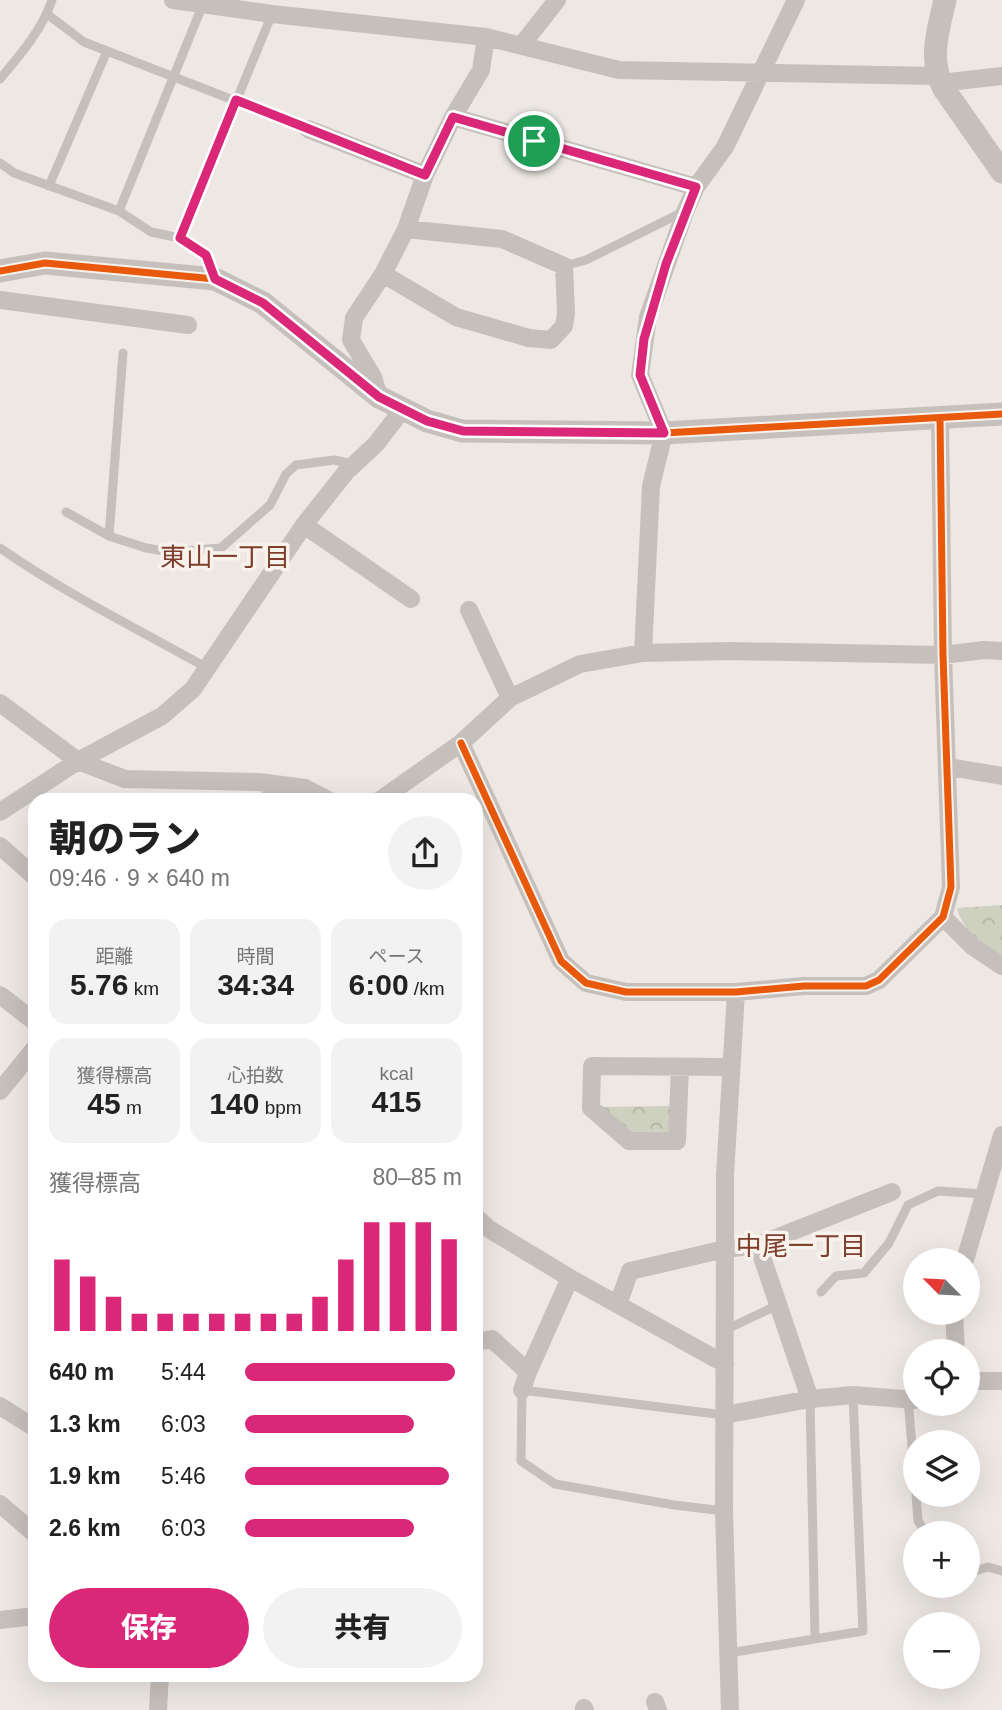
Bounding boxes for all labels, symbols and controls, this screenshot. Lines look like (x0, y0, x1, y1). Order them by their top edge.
pin (504, 111, 564, 171)
icon: arrive (515, 122, 553, 160)
district label: 東山一丁目 (160, 542, 290, 572)
button: share (388, 816, 462, 890)
text: 朝のラン (49, 818, 201, 860)
text: 09:46 · 9 × 640 m (49, 865, 230, 891)
text: 距離 (95, 946, 134, 967)
text: 時間 (236, 946, 275, 967)
text: ペース (368, 946, 425, 967)
text: 5.76 (70, 968, 128, 1001)
text: 34:34 (217, 968, 294, 1001)
text: 6:00 (349, 968, 409, 1001)
text: km (128, 978, 159, 999)
text: /km (409, 978, 444, 999)
text: kcal (380, 1063, 413, 1084)
text: 獲得標高 (76, 1065, 153, 1086)
text: 心拍数 (227, 1065, 284, 1086)
text: 415 (371, 1085, 422, 1118)
text: 45 (87, 1087, 121, 1120)
text: 140 (209, 1087, 259, 1120)
text: m (121, 1097, 142, 1118)
text: bpm (259, 1097, 302, 1118)
text: 80–85 m (372, 1164, 462, 1190)
text: 獲得標高 (49, 1170, 141, 1196)
district label: 中尾一丁目 (736, 1231, 866, 1261)
north arrow (903, 1248, 980, 1325)
map controls (903, 1248, 980, 1689)
button: locate (903, 1339, 980, 1416)
text: 640 m (49, 1359, 114, 1385)
text: 5:44 (161, 1359, 206, 1385)
text: 1.3 km (49, 1411, 121, 1437)
text: 6:03 (161, 1411, 206, 1437)
button: layers (903, 1430, 980, 1507)
text: 1.9 km (49, 1463, 121, 1489)
text: 5:46 (161, 1463, 206, 1489)
text: 2.6 km (49, 1515, 121, 1541)
text: 6:03 (161, 1515, 206, 1541)
button: + (903, 1521, 980, 1598)
button: 保存 (49, 1588, 249, 1668)
button: 共有 (263, 1588, 462, 1668)
button: − (903, 1612, 980, 1689)

